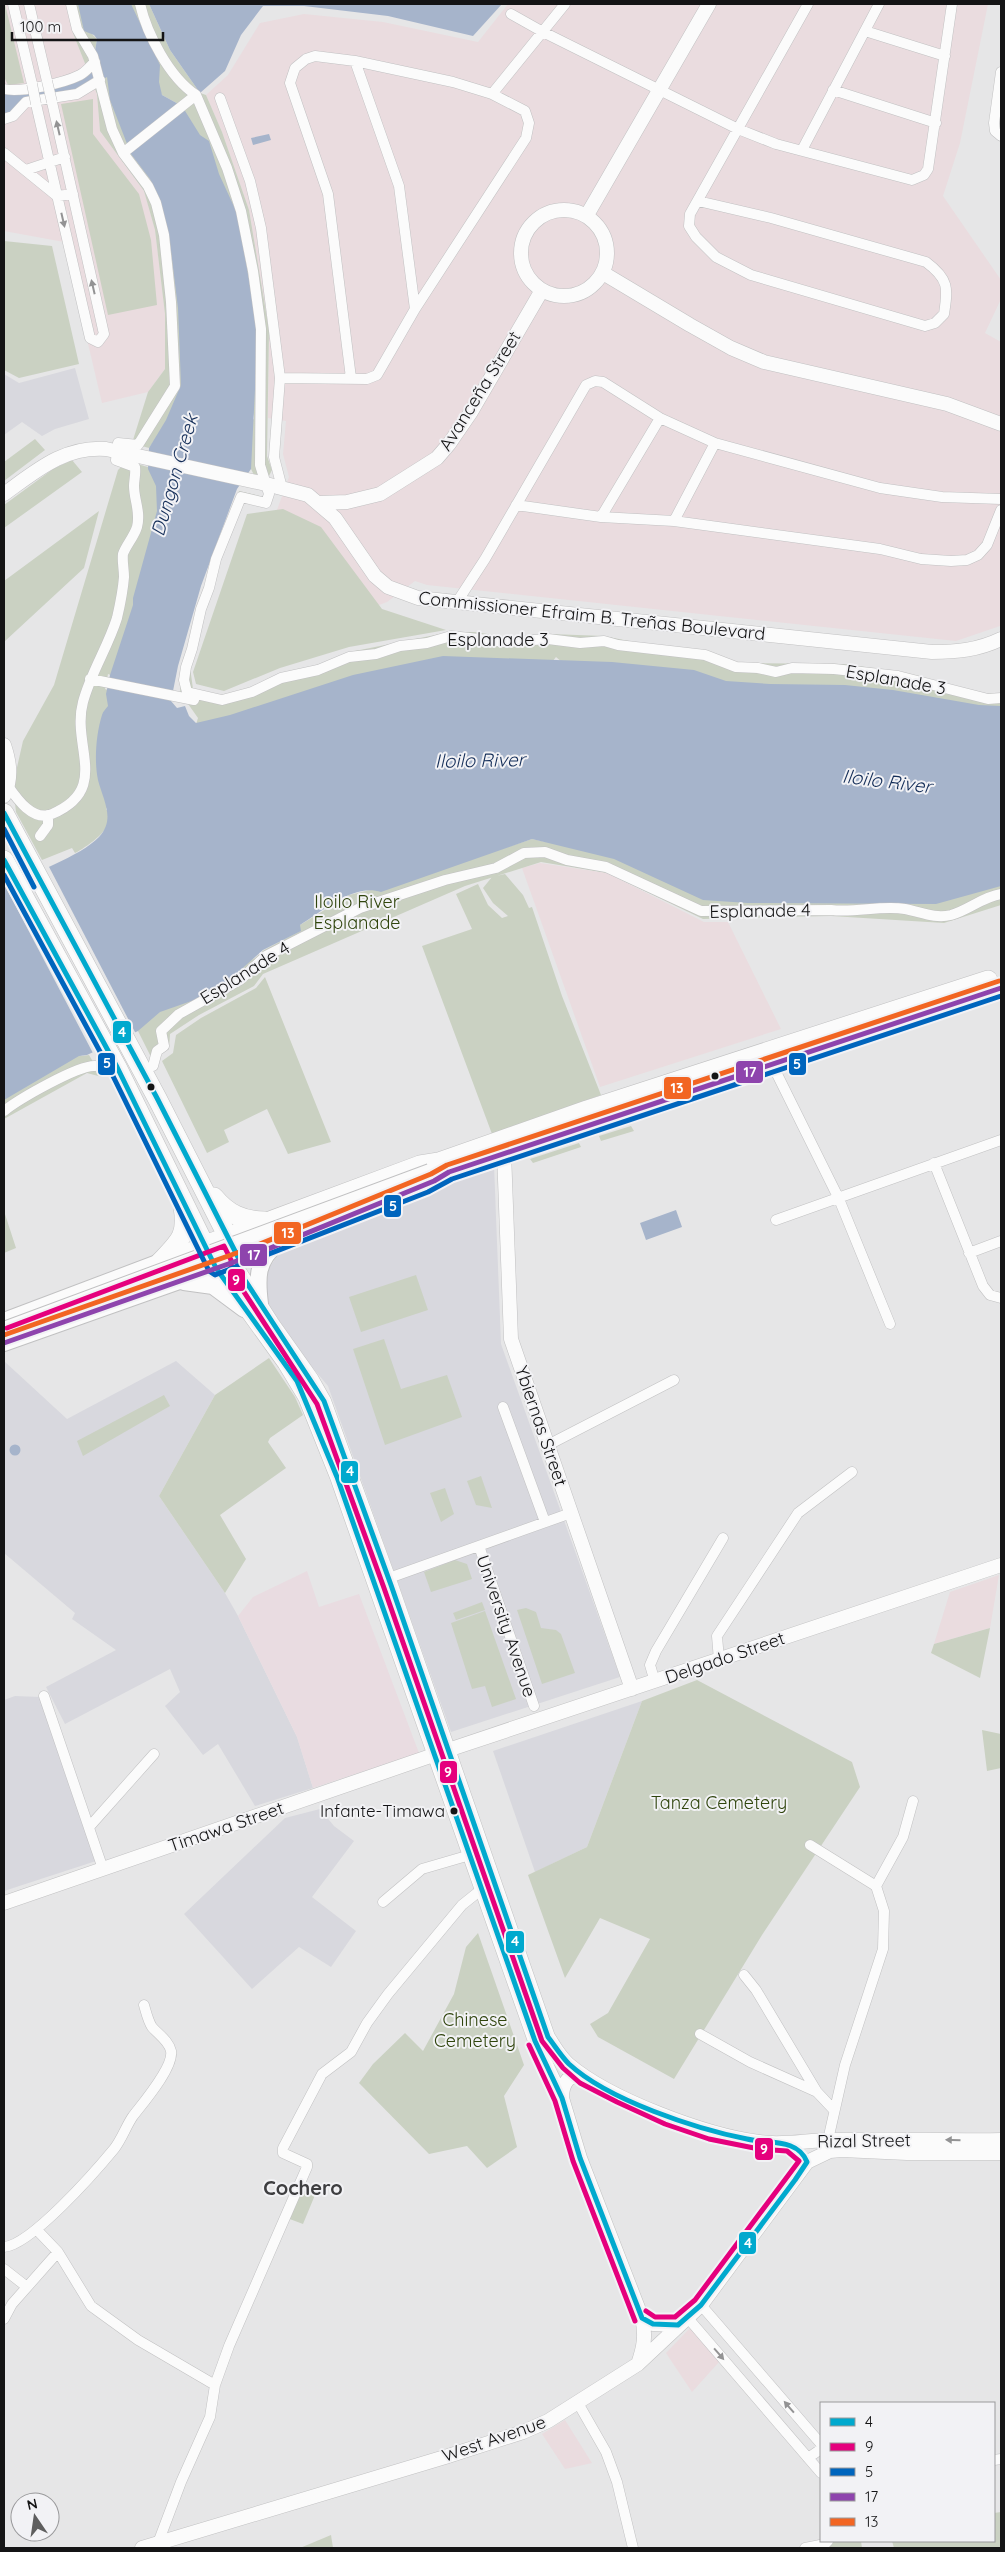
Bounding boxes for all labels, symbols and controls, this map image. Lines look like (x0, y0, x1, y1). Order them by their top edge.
scale bar (12, 10, 164, 42)
text: 100 m (20, 17, 61, 36)
one-way arrow (54, 121, 62, 136)
one-way arrow (59, 212, 67, 227)
one-way arrow (89, 279, 97, 295)
street label: Avanceña Street (434, 327, 526, 455)
water label: Dungon Creek (145, 410, 203, 539)
street label: Commissioner Efraim B. Treñas Boulevard (418, 586, 767, 645)
street label: Esplanade 3 (447, 628, 549, 651)
street label: Esplanade 3 (844, 659, 948, 700)
water label: Iloilo River (435, 747, 528, 773)
water label: Iloilo River (841, 764, 936, 799)
park label: Iloilo River Esplanade (313, 890, 401, 934)
street label: Esplanade 4 (709, 898, 811, 923)
street label: Esplanade 4 (196, 936, 294, 1009)
line badge: 4 (112, 1020, 132, 1044)
text: 4 (118, 1023, 126, 1041)
line badge: 5 (97, 1052, 116, 1076)
line badge: 5 (788, 1052, 807, 1076)
text: 5 (103, 1054, 111, 1072)
text: 5 (793, 1055, 801, 1073)
line badge: 17 (735, 1060, 764, 1084)
text: 17 (743, 1063, 757, 1081)
unlabelled marker (710, 1071, 720, 1081)
line badge: 13 (663, 1076, 692, 1100)
text: 13 (671, 1079, 683, 1097)
unlabelled marker (146, 1082, 156, 1092)
line badge: 5 (383, 1194, 402, 1218)
text: 5 (389, 1197, 397, 1215)
line badge: 13 (273, 1221, 302, 1245)
text: 13 (282, 1224, 294, 1242)
line badge: 17 (239, 1243, 268, 1267)
text: 17 (247, 1246, 261, 1264)
line badge: 9 (227, 1268, 246, 1292)
text: 9 (232, 1271, 240, 1289)
street label: Ybiernas Street (510, 1363, 573, 1489)
line badge: 4 (340, 1460, 359, 1484)
text: 4 (346, 1462, 354, 1480)
street label: University Avenue (471, 1552, 542, 1700)
street label: Delgado Street (662, 1626, 788, 1689)
line badge: 9 (439, 1760, 458, 1784)
text: 9 (444, 1763, 452, 1781)
park label: Tanza Cemetery (651, 1791, 787, 1814)
street label: Timawa Street (165, 1796, 287, 1857)
place label: Infante-Timawa (320, 1800, 445, 1821)
marker: Infante-Timawa (449, 1806, 459, 1816)
line badge: 4 (505, 1930, 525, 1954)
text: 4 (511, 1932, 519, 1950)
park label: Chinese Cemetery (434, 2008, 516, 2052)
street label: Rizal Street (817, 2128, 911, 2153)
one-way arrow (944, 2136, 960, 2144)
line badge: 9 (754, 2137, 774, 2161)
text: 9 (760, 2140, 768, 2158)
district label: Cochero (263, 2175, 343, 2200)
line badge: 4 (738, 2231, 757, 2255)
text: 4 (744, 2234, 752, 2252)
one-way arrow (713, 2348, 725, 2360)
one-way arrow (784, 2401, 795, 2414)
legend (820, 2402, 995, 2542)
street label: West Avenue (439, 2410, 549, 2467)
text: 4 (865, 2412, 873, 2431)
text: 9 (865, 2437, 873, 2456)
text: 5 (865, 2462, 873, 2481)
text: 17 (865, 2487, 879, 2506)
north arrow (10, 2492, 60, 2542)
text: N (25, 2494, 39, 2514)
text: 13 (865, 2512, 879, 2531)

